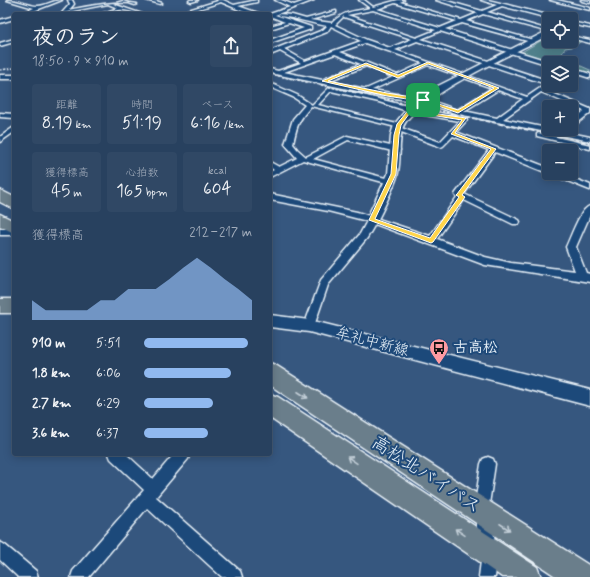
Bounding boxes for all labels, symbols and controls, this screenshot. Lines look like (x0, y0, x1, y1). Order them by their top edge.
map controls (542, 12, 578, 180)
button: locate (542, 12, 578, 48)
text: 夜のラン (32, 24, 120, 52)
button: share (210, 25, 252, 67)
text: 18:50 · 9 × 910 m (32, 53, 129, 70)
button: layers (542, 56, 578, 92)
pin (406, 83, 440, 117)
icon: arrive (412, 89, 434, 111)
text: 距離 (56, 98, 78, 112)
text: 時間 (131, 98, 153, 112)
text: ペース (201, 98, 234, 112)
button: + (542, 100, 578, 136)
text: 8.19 (42, 112, 73, 134)
text: 51:19 (122, 112, 162, 134)
text: 6:16 (190, 112, 221, 134)
text: km (73, 118, 92, 132)
text: /km (221, 118, 244, 132)
button: − (542, 144, 578, 180)
text: kcal (208, 164, 227, 178)
text: 獲得標高 (45, 166, 89, 180)
text: 心拍数 (125, 166, 158, 180)
text: 604 (203, 178, 232, 200)
text: 45 (51, 180, 70, 202)
text: 165 (116, 180, 143, 202)
text: m (70, 186, 82, 200)
text: bpm (143, 186, 168, 200)
text: 212–217 m (189, 224, 252, 241)
text: 獲得標高 (32, 227, 84, 244)
street label: 牟礼中新線 (333, 323, 411, 361)
text: 910 m (32, 335, 66, 352)
text: 5:51 (96, 335, 121, 352)
bus stop icon: 古高松 (428, 337, 450, 365)
place label: 古高松 (453, 338, 498, 358)
text: 1.8 km (32, 365, 70, 382)
text: 6:06 (96, 365, 121, 382)
one-way arrow (297, 391, 309, 399)
text: 2.7 km (32, 395, 71, 412)
text: 6:29 (96, 395, 120, 412)
text: 3.6 km (32, 425, 70, 442)
text: 6:37 (96, 425, 119, 442)
street label: 高松北バイパス (367, 431, 485, 519)
one-way arrow (347, 456, 358, 464)
one-way arrow (499, 523, 510, 531)
one-way arrow (455, 528, 466, 536)

